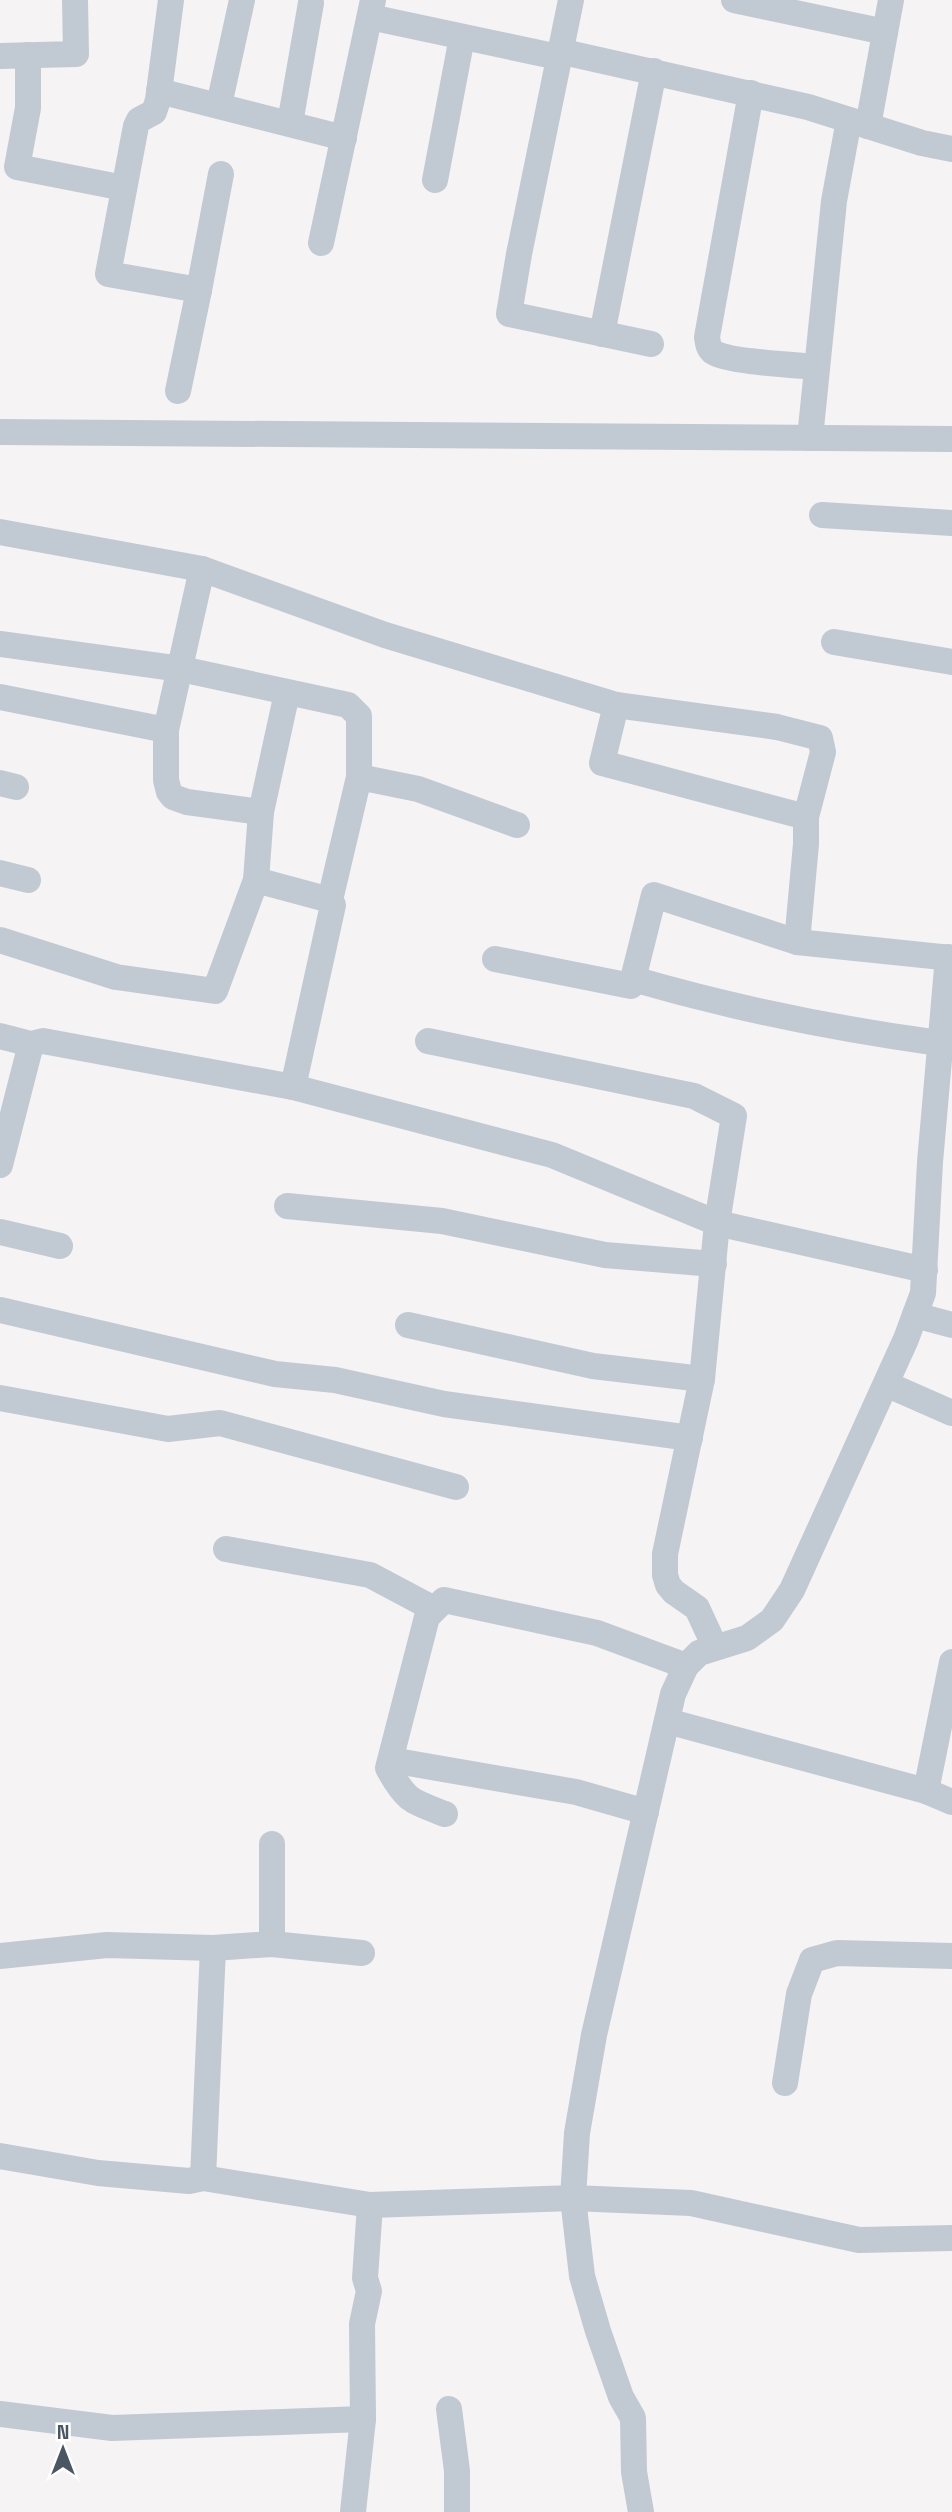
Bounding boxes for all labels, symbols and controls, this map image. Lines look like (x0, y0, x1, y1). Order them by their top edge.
north arrow (28, 2414, 98, 2484)
text: N (57, 2420, 69, 2445)

